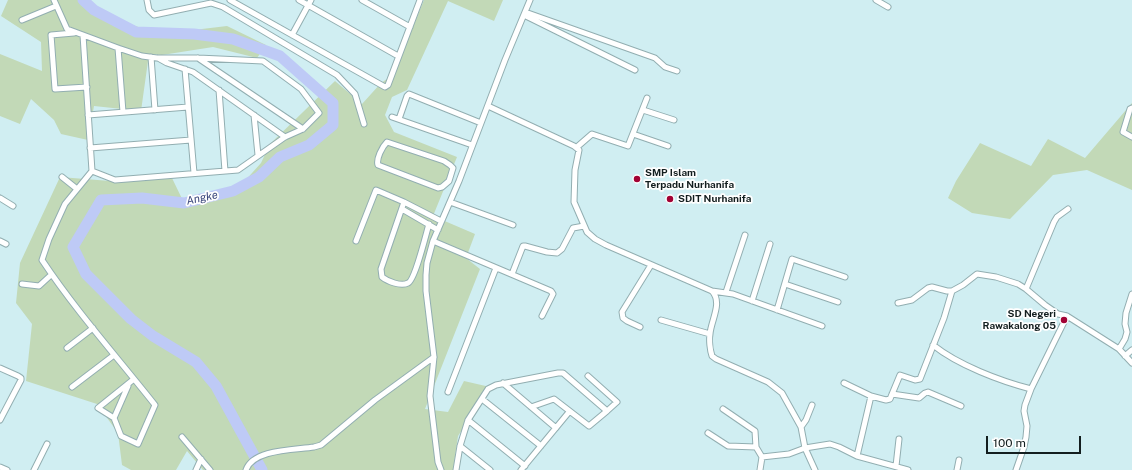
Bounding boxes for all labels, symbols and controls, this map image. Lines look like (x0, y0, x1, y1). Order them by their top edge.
place label: SMP Islam Terpadu Nurhanifa (645, 167, 734, 190)
marker: SMP Islam Terpadu Nurhanifa (632, 174, 642, 184)
water label: Angke (185, 188, 219, 208)
place label: SDIT Nurhanifa (678, 193, 751, 205)
marker: SDIT Nurhanifa (665, 194, 675, 204)
place label: SD Negeri Rawakalong 05 (983, 308, 1056, 332)
marker: SD Negeri Rawakalong 05 (1059, 315, 1069, 325)
scale bar (988, 428, 1083, 454)
text: 100 m (993, 436, 1026, 450)

